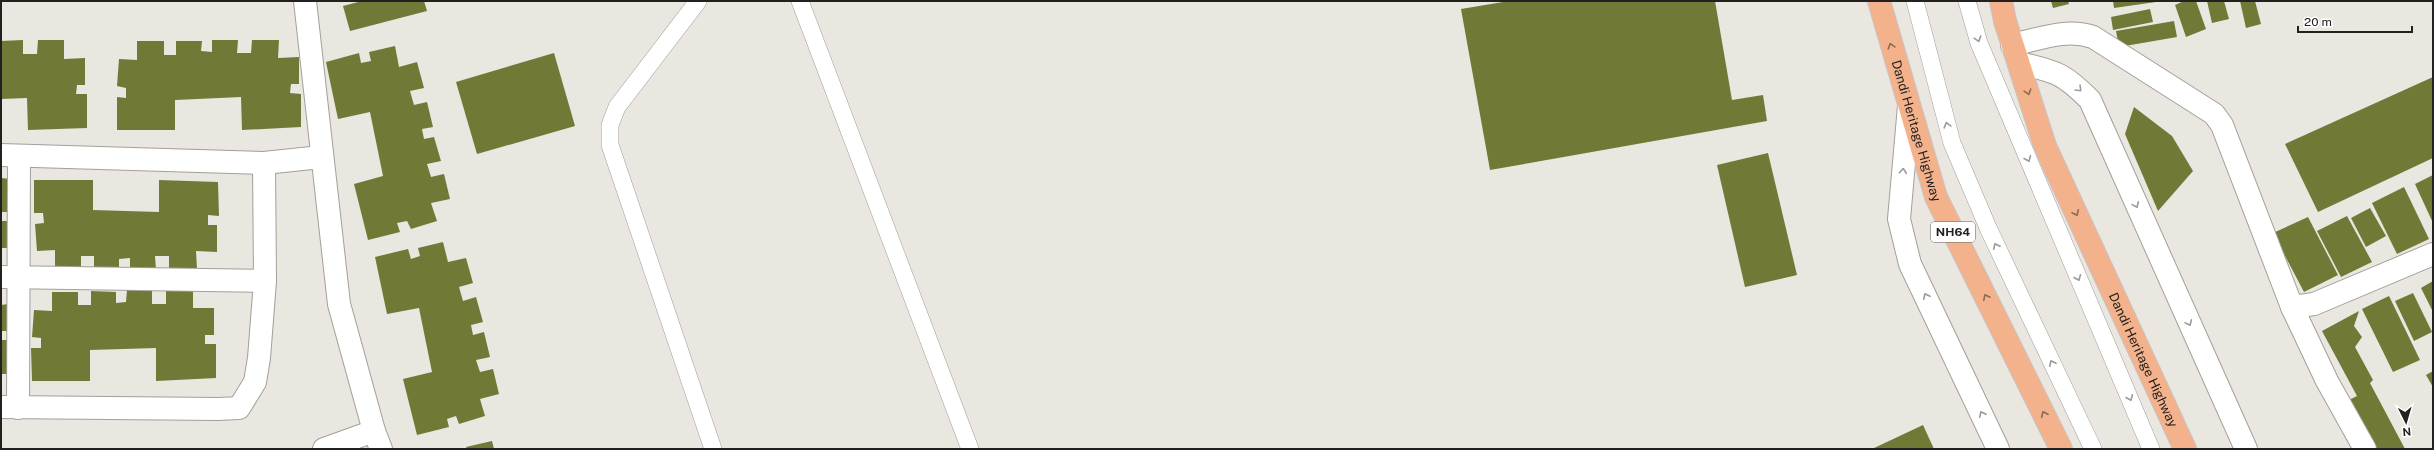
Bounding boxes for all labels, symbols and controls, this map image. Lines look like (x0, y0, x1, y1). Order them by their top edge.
scale bar (2298, 8, 2412, 34)
text: 20 m (2304, 15, 2332, 29)
one-way arrow (1973, 35, 1982, 42)
one-way arrow (1887, 43, 1896, 50)
street label: Dandi Heritage Highway (1889, 58, 1944, 204)
one-way arrow (2074, 84, 2082, 92)
one-way arrow (2023, 88, 2032, 95)
one-way arrow (1944, 122, 1952, 129)
one-way arrow (2023, 155, 2031, 162)
one-way arrow (1899, 168, 1908, 174)
one-way arrow (2132, 201, 2140, 208)
one-way arrow (2071, 208, 2079, 216)
road number: NH64 (1931, 222, 1975, 242)
one-way arrow (1993, 242, 2001, 250)
one-way arrow (2074, 275, 2082, 282)
street label: Dandi Heritage Highway (2106, 290, 2181, 430)
one-way arrow (1923, 293, 1931, 301)
one-way arrow (1984, 294, 1991, 302)
one-way arrow (2185, 320, 2193, 327)
one-way arrow (2049, 360, 2057, 367)
one-way arrow (2125, 394, 2133, 401)
north arrow (2386, 402, 2426, 442)
one-way arrow (1979, 410, 1987, 418)
one-way arrow (2041, 410, 2049, 418)
text: N (2402, 426, 2412, 438)

